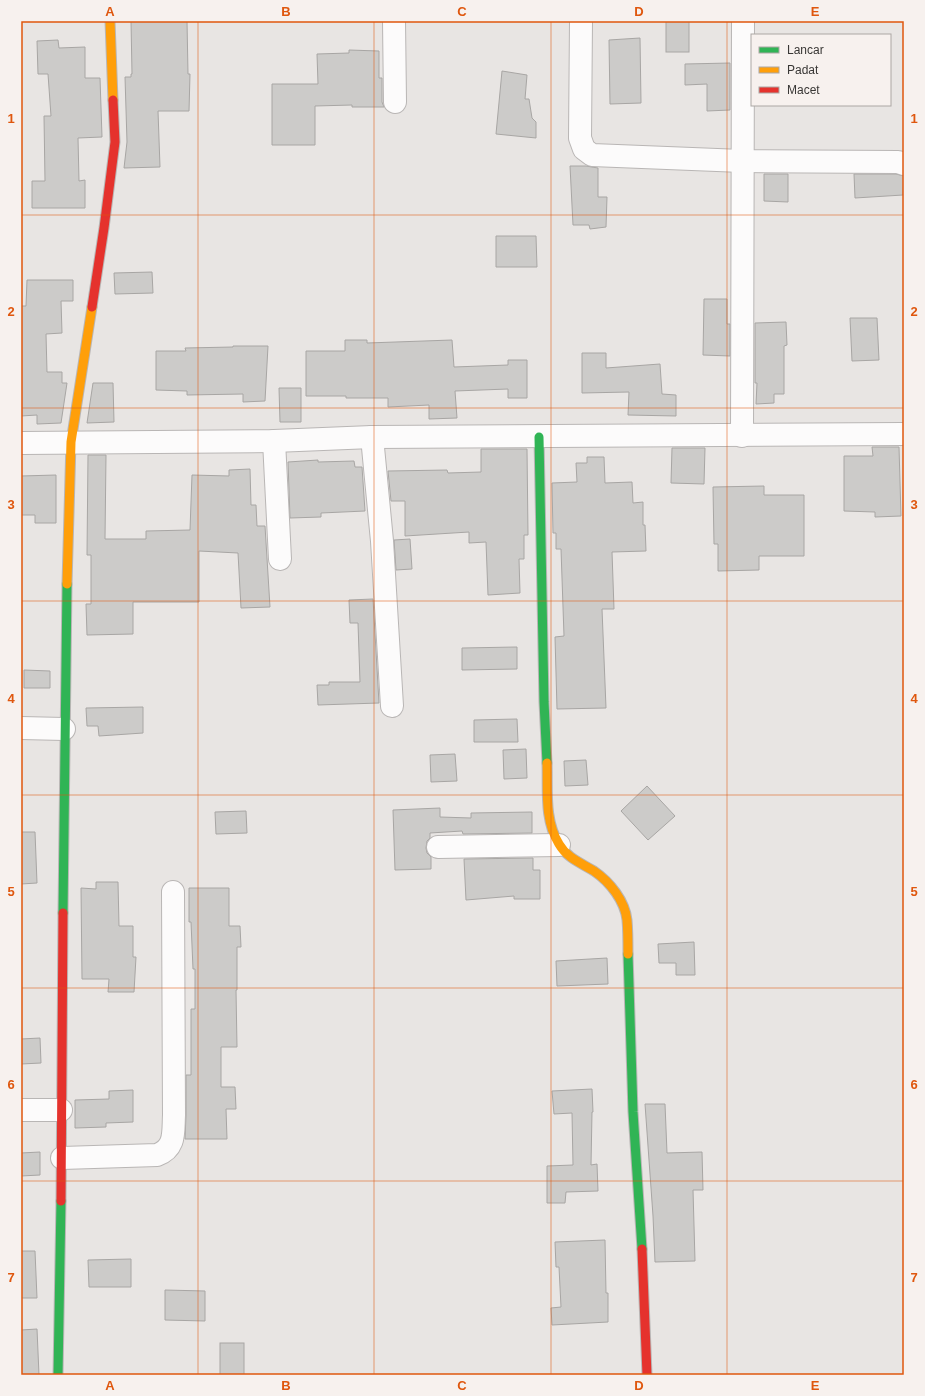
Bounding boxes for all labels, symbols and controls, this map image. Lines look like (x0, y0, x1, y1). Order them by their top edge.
text: A (105, 4, 115, 19)
text: B (281, 4, 291, 19)
text: C (457, 4, 467, 19)
text: D (634, 4, 644, 19)
text: E (811, 4, 820, 19)
legend (751, 34, 891, 106)
text: Lancar (787, 43, 824, 57)
text: Padat (787, 63, 819, 77)
text: Macet (787, 83, 820, 97)
text: 1 (7, 111, 15, 126)
text: 1 (910, 111, 918, 126)
text: 2 (7, 304, 15, 319)
text: 2 (910, 304, 918, 319)
text: 3 (7, 497, 15, 512)
text: 3 (910, 497, 918, 512)
text: 4 (7, 691, 15, 706)
text: 4 (910, 691, 918, 706)
text: 5 (7, 884, 15, 899)
text: 5 (910, 884, 918, 899)
text: 6 (7, 1077, 15, 1092)
text: 6 (910, 1077, 918, 1092)
text: 7 (7, 1270, 15, 1285)
text: 7 (910, 1270, 918, 1285)
text: A (105, 1378, 115, 1393)
text: B (281, 1378, 291, 1393)
text: C (457, 1378, 467, 1393)
text: D (634, 1378, 644, 1393)
text: E (811, 1378, 820, 1393)

